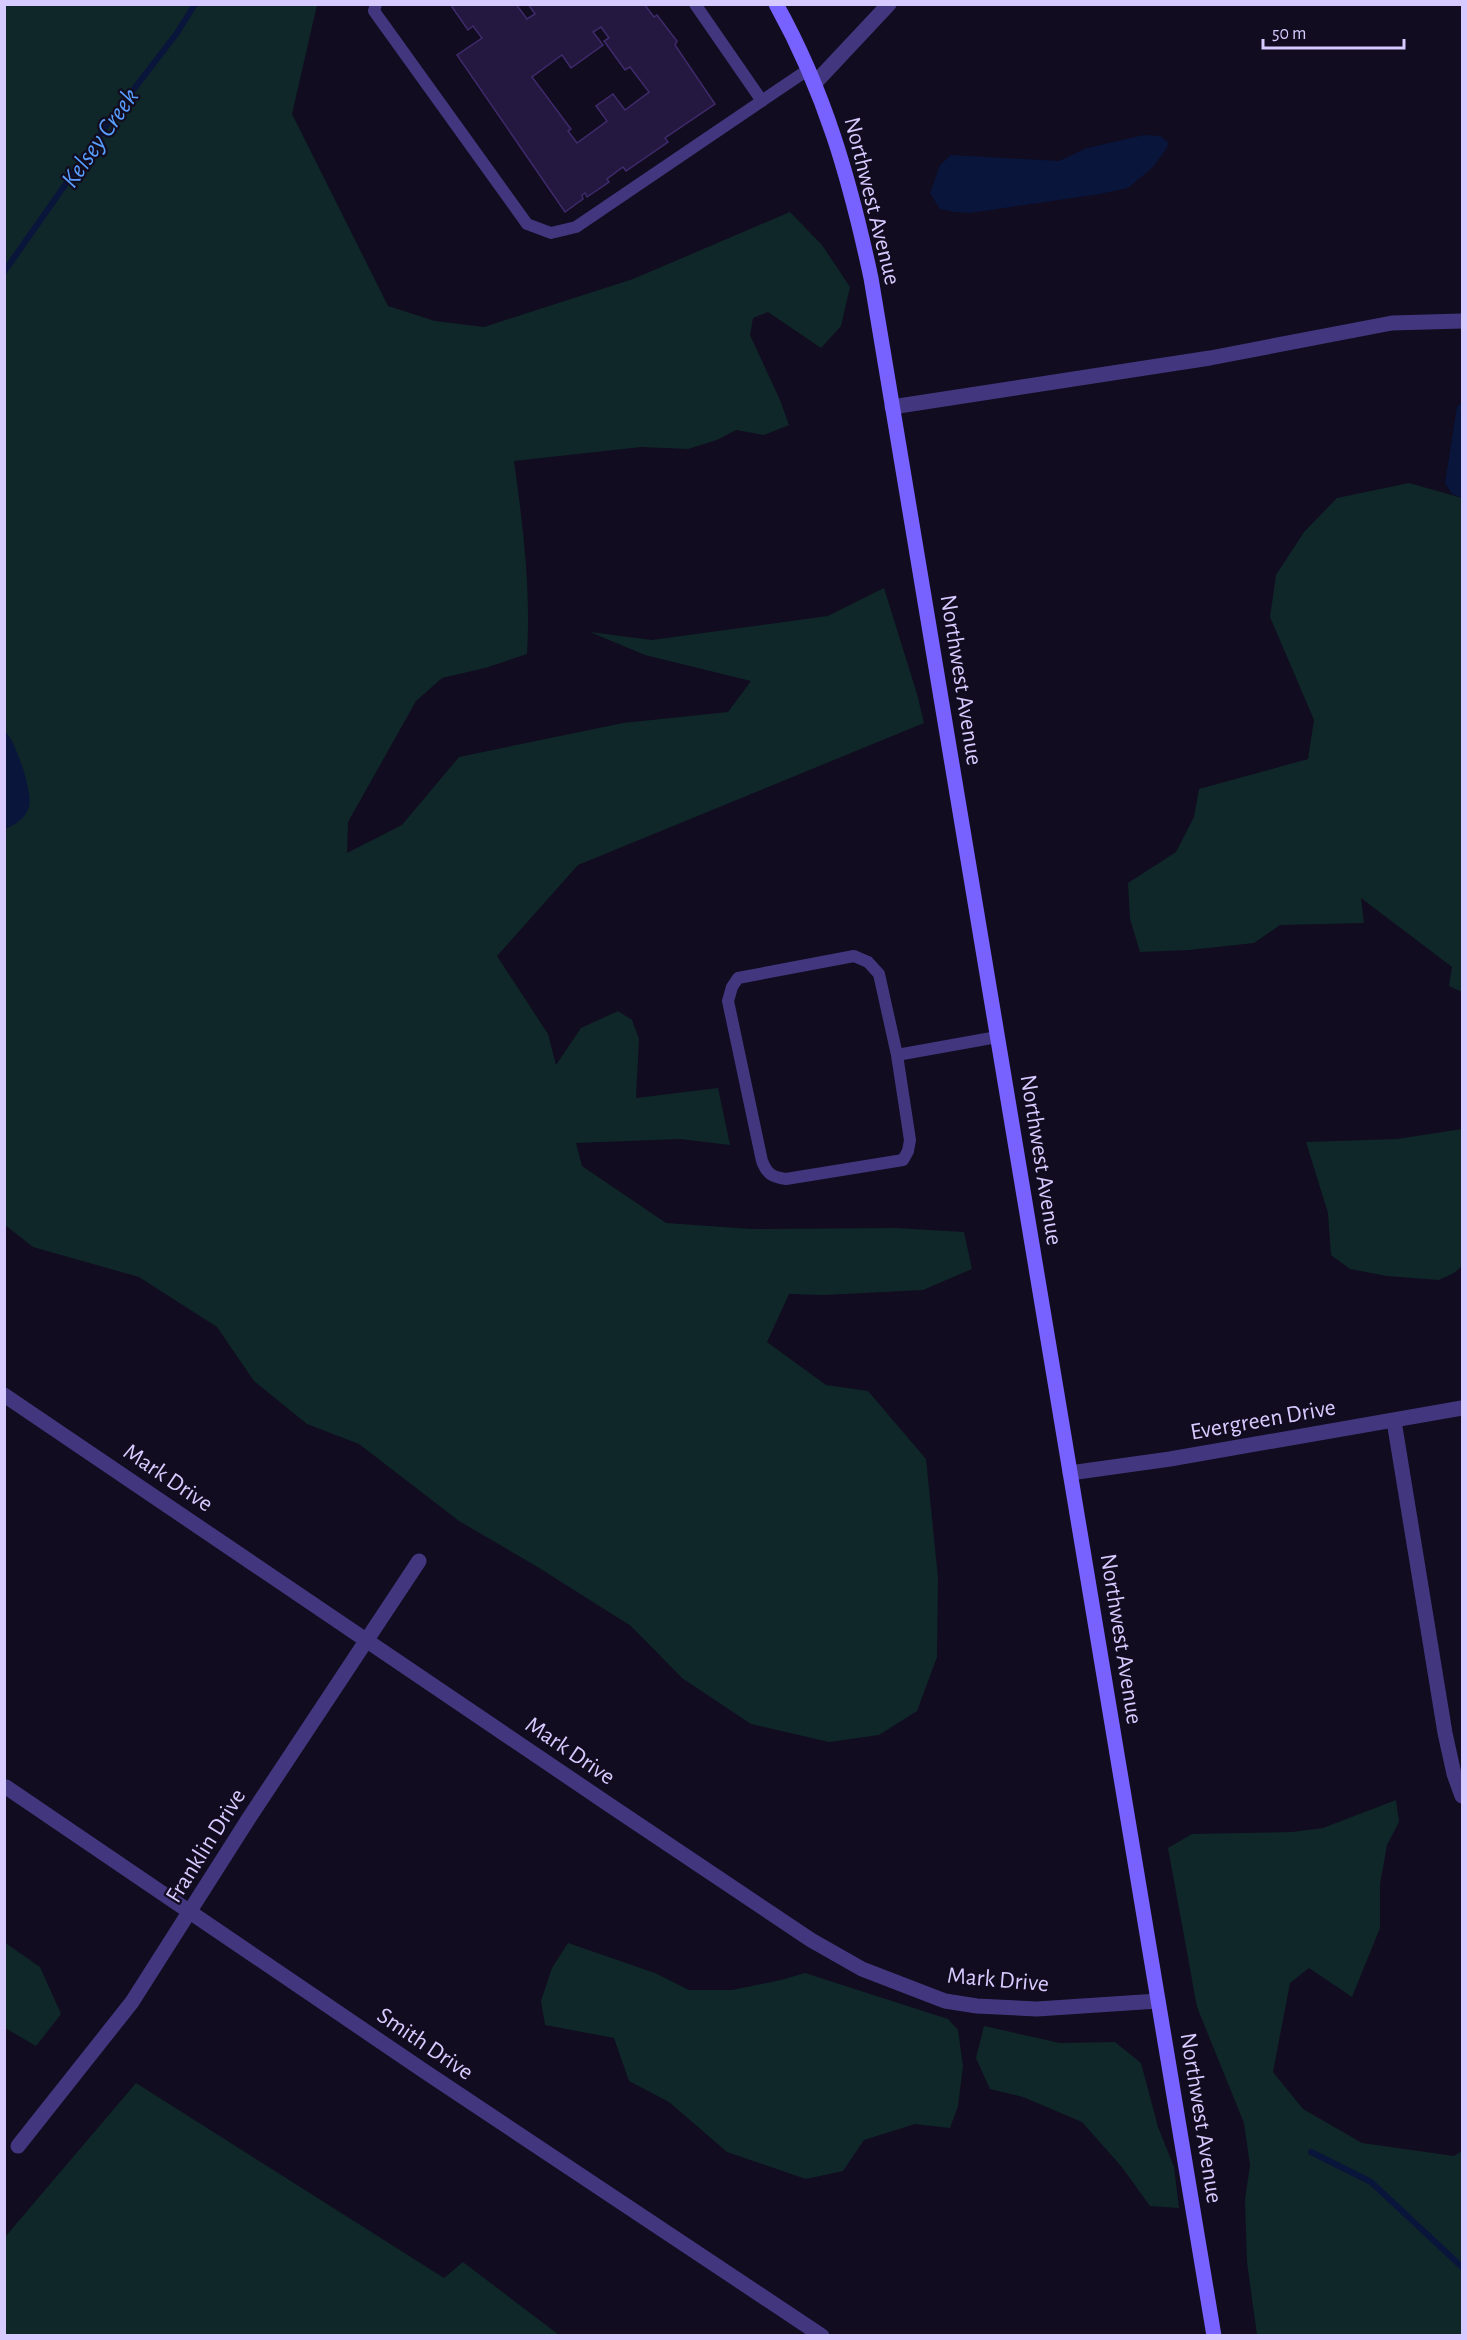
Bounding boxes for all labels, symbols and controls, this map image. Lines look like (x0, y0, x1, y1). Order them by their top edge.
scale bar (1263, 12, 1404, 50)
text: 50 m (1272, 25, 1306, 43)
water label: Kelsey Creek (57, 84, 143, 192)
street label: Northwest Avenue (840, 115, 904, 287)
street label: Northwest Avenue (936, 593, 986, 767)
street label: Northwest Avenue (1016, 1073, 1066, 1247)
street label: Evergreen Drive (1188, 1395, 1338, 1445)
street label: Mark Drive (119, 1439, 217, 1517)
street label: Northwest Avenue (1096, 1552, 1146, 1726)
street label: Mark Drive (521, 1712, 619, 1790)
street label: Franklin Drive (162, 1785, 250, 1907)
street label: Mark Drive (946, 1964, 1050, 1996)
street label: Smith Drive (373, 2003, 477, 2085)
street label: Northwest Avenue (1176, 2031, 1226, 2205)

